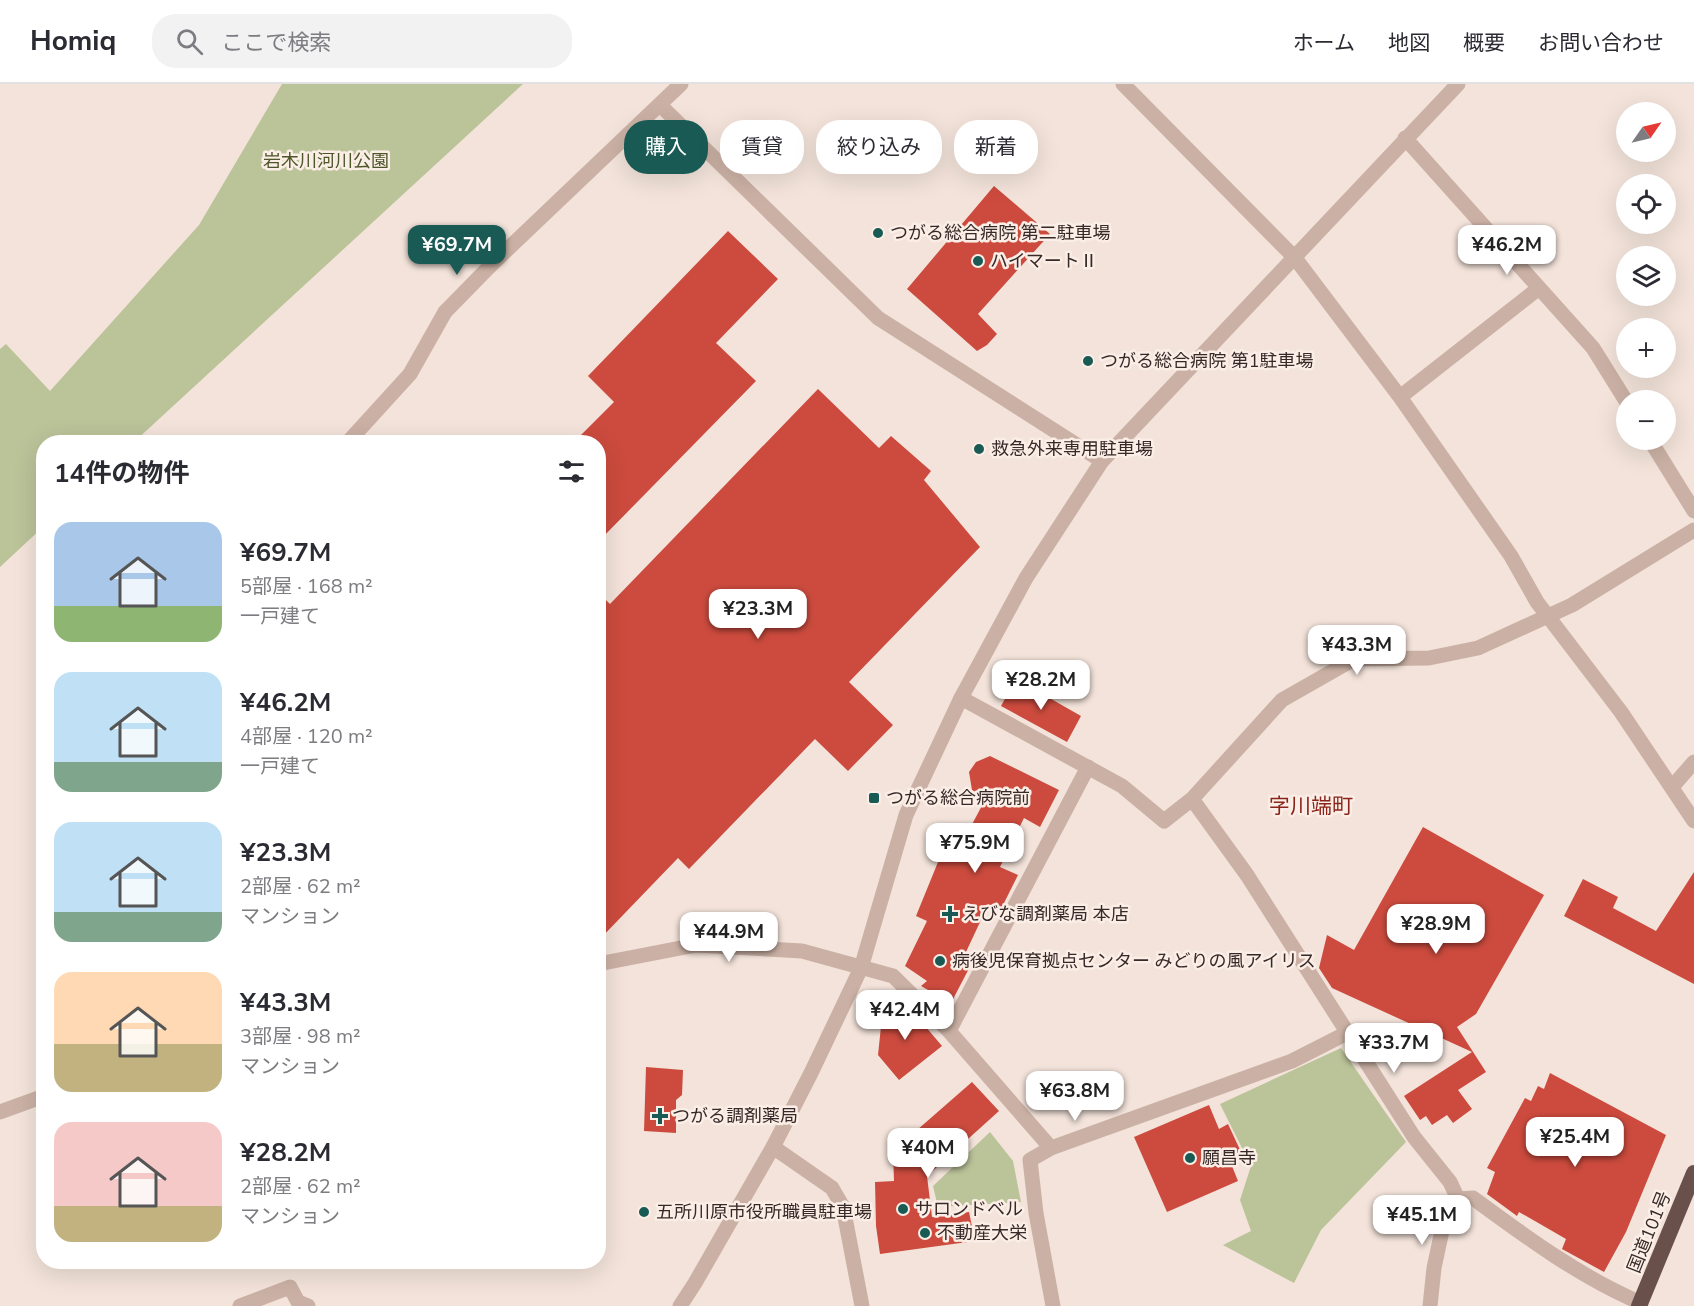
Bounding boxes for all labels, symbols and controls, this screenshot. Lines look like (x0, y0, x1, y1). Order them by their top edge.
search box (152, 14, 572, 68)
text: Homiq (30, 22, 116, 60)
icon: search (173, 25, 206, 58)
text: ここで検索 (221, 28, 331, 58)
text: ホーム (1293, 29, 1355, 57)
text: 地図 (1388, 29, 1430, 57)
text: 概要 (1463, 29, 1505, 57)
text: お問い合わせ (1538, 29, 1664, 57)
north arrow (1616, 102, 1676, 162)
map controls (1616, 102, 1676, 450)
chip: 購入 (624, 120, 708, 174)
chip: 賃貸 (720, 120, 804, 174)
chip: 絞り込み (816, 120, 942, 174)
chip: 新着 (954, 120, 1038, 174)
park label: 岩木川河川公園 (263, 149, 389, 173)
button: locate (1616, 174, 1676, 234)
place label: つがる総合病院 第二駐車場 (890, 221, 1111, 245)
pin: ¥69.7M (408, 225, 506, 276)
pin: ¥46.2M (1458, 225, 1556, 276)
marker: つがる総合病院 第二駐車場 (871, 226, 885, 240)
text: ¥69.7M (422, 231, 492, 258)
text: ¥46.2M (1472, 231, 1542, 258)
button: layers (1616, 246, 1676, 306)
place label: ハイマートⅡ (990, 249, 1098, 273)
marker: ハイマートⅡ (971, 254, 985, 268)
button: + (1616, 318, 1676, 378)
place label: つがる総合病院 第1駐車場 (1100, 349, 1313, 373)
marker: つがる総合病院 第1駐車場 (1081, 354, 1095, 368)
button: − (1616, 390, 1676, 450)
place label: 救急外来専用駐車場 (991, 437, 1153, 461)
marker: 救急外来専用駐車場 (972, 442, 986, 456)
icon: filters (555, 455, 588, 488)
text: 14件の物件 (54, 456, 189, 491)
text: ¥69.7M (240, 535, 331, 570)
icon: home (102, 546, 174, 618)
text: 5部屋 · 168 m² (240, 573, 373, 600)
pin: ¥23.3M (709, 589, 807, 640)
text: ¥23.3M (723, 595, 793, 622)
text: 一戸建て (240, 603, 320, 630)
pin: ¥43.3M (1308, 625, 1406, 676)
text: ¥43.3M (1322, 631, 1392, 658)
pin: ¥28.2M (992, 660, 1090, 711)
text: ¥28.2M (1006, 666, 1076, 693)
text: ¥46.2M (240, 685, 331, 720)
icon: home (102, 696, 174, 768)
text: 4部屋 · 120 m² (240, 723, 373, 750)
text: 一戸建て (240, 753, 320, 780)
place label: つがる総合病院前 (886, 786, 1030, 810)
marker: つがる総合病院前 (867, 791, 881, 805)
district label: 字川端町 (1269, 792, 1353, 820)
pin: ¥75.9M (926, 823, 1024, 874)
text: ¥75.9M (940, 829, 1010, 856)
text: ¥23.3M (240, 835, 331, 870)
icon: home (102, 846, 174, 918)
text: 2部屋 · 62 m² (240, 873, 361, 900)
place label: えびな調剤薬局 本店 (962, 902, 1129, 926)
text: マンション (240, 903, 340, 930)
pin: ¥28.9M (1387, 904, 1485, 955)
marker: えびな調剤薬局 本店 (943, 907, 957, 921)
text: ¥28.9M (1401, 910, 1471, 937)
pin: ¥44.9M (680, 912, 778, 963)
text: ¥44.9M (694, 918, 764, 945)
place label: 病後児保育拠点センター みどりの風アイリス (952, 949, 1316, 973)
marker: 病後児保育拠点センター みどりの風アイリス (933, 954, 947, 968)
text: ¥43.3M (240, 985, 331, 1020)
pin: ¥42.4M (856, 990, 954, 1041)
icon: home (102, 996, 174, 1068)
text: ¥42.4M (870, 996, 940, 1023)
text: 3部屋 · 98 m² (240, 1023, 361, 1050)
pin: ¥33.7M (1345, 1023, 1443, 1074)
text: ¥33.7M (1359, 1029, 1429, 1056)
text: マンション (240, 1053, 340, 1080)
pin: ¥63.8M (1026, 1071, 1124, 1122)
text: ¥63.8M (1040, 1077, 1110, 1104)
place label: つがる調剤薬局 (672, 1104, 798, 1128)
marker: つがる調剤薬局 (653, 1109, 667, 1123)
pin: ¥25.4M (1526, 1117, 1624, 1168)
text: ¥25.4M (1540, 1123, 1610, 1150)
pin: ¥40M (892, 1128, 964, 1179)
text: ¥40M (901, 1134, 955, 1161)
text: ¥28.2M (240, 1135, 331, 1170)
icon: home (102, 1146, 174, 1218)
place label: 願昌寺 (1202, 1146, 1256, 1170)
marker: 願昌寺 (1183, 1151, 1197, 1165)
text: 2部屋 · 62 m² (240, 1173, 361, 1200)
street label: 国道101号 (1622, 1187, 1676, 1277)
pin: ¥45.1M (1373, 1195, 1471, 1246)
place label: サロンドベル (915, 1197, 1023, 1221)
place label: 五所川原市役所職員駐車場 (656, 1200, 872, 1224)
text: ¥45.1M (1387, 1201, 1457, 1228)
marker: サロンドベル (896, 1202, 910, 1216)
text: マンション (240, 1203, 340, 1230)
marker: 五所川原市役所職員駐車場 (637, 1205, 651, 1219)
place label: 不動産大栄 (937, 1221, 1027, 1245)
marker: 不動産大栄 (918, 1226, 932, 1240)

